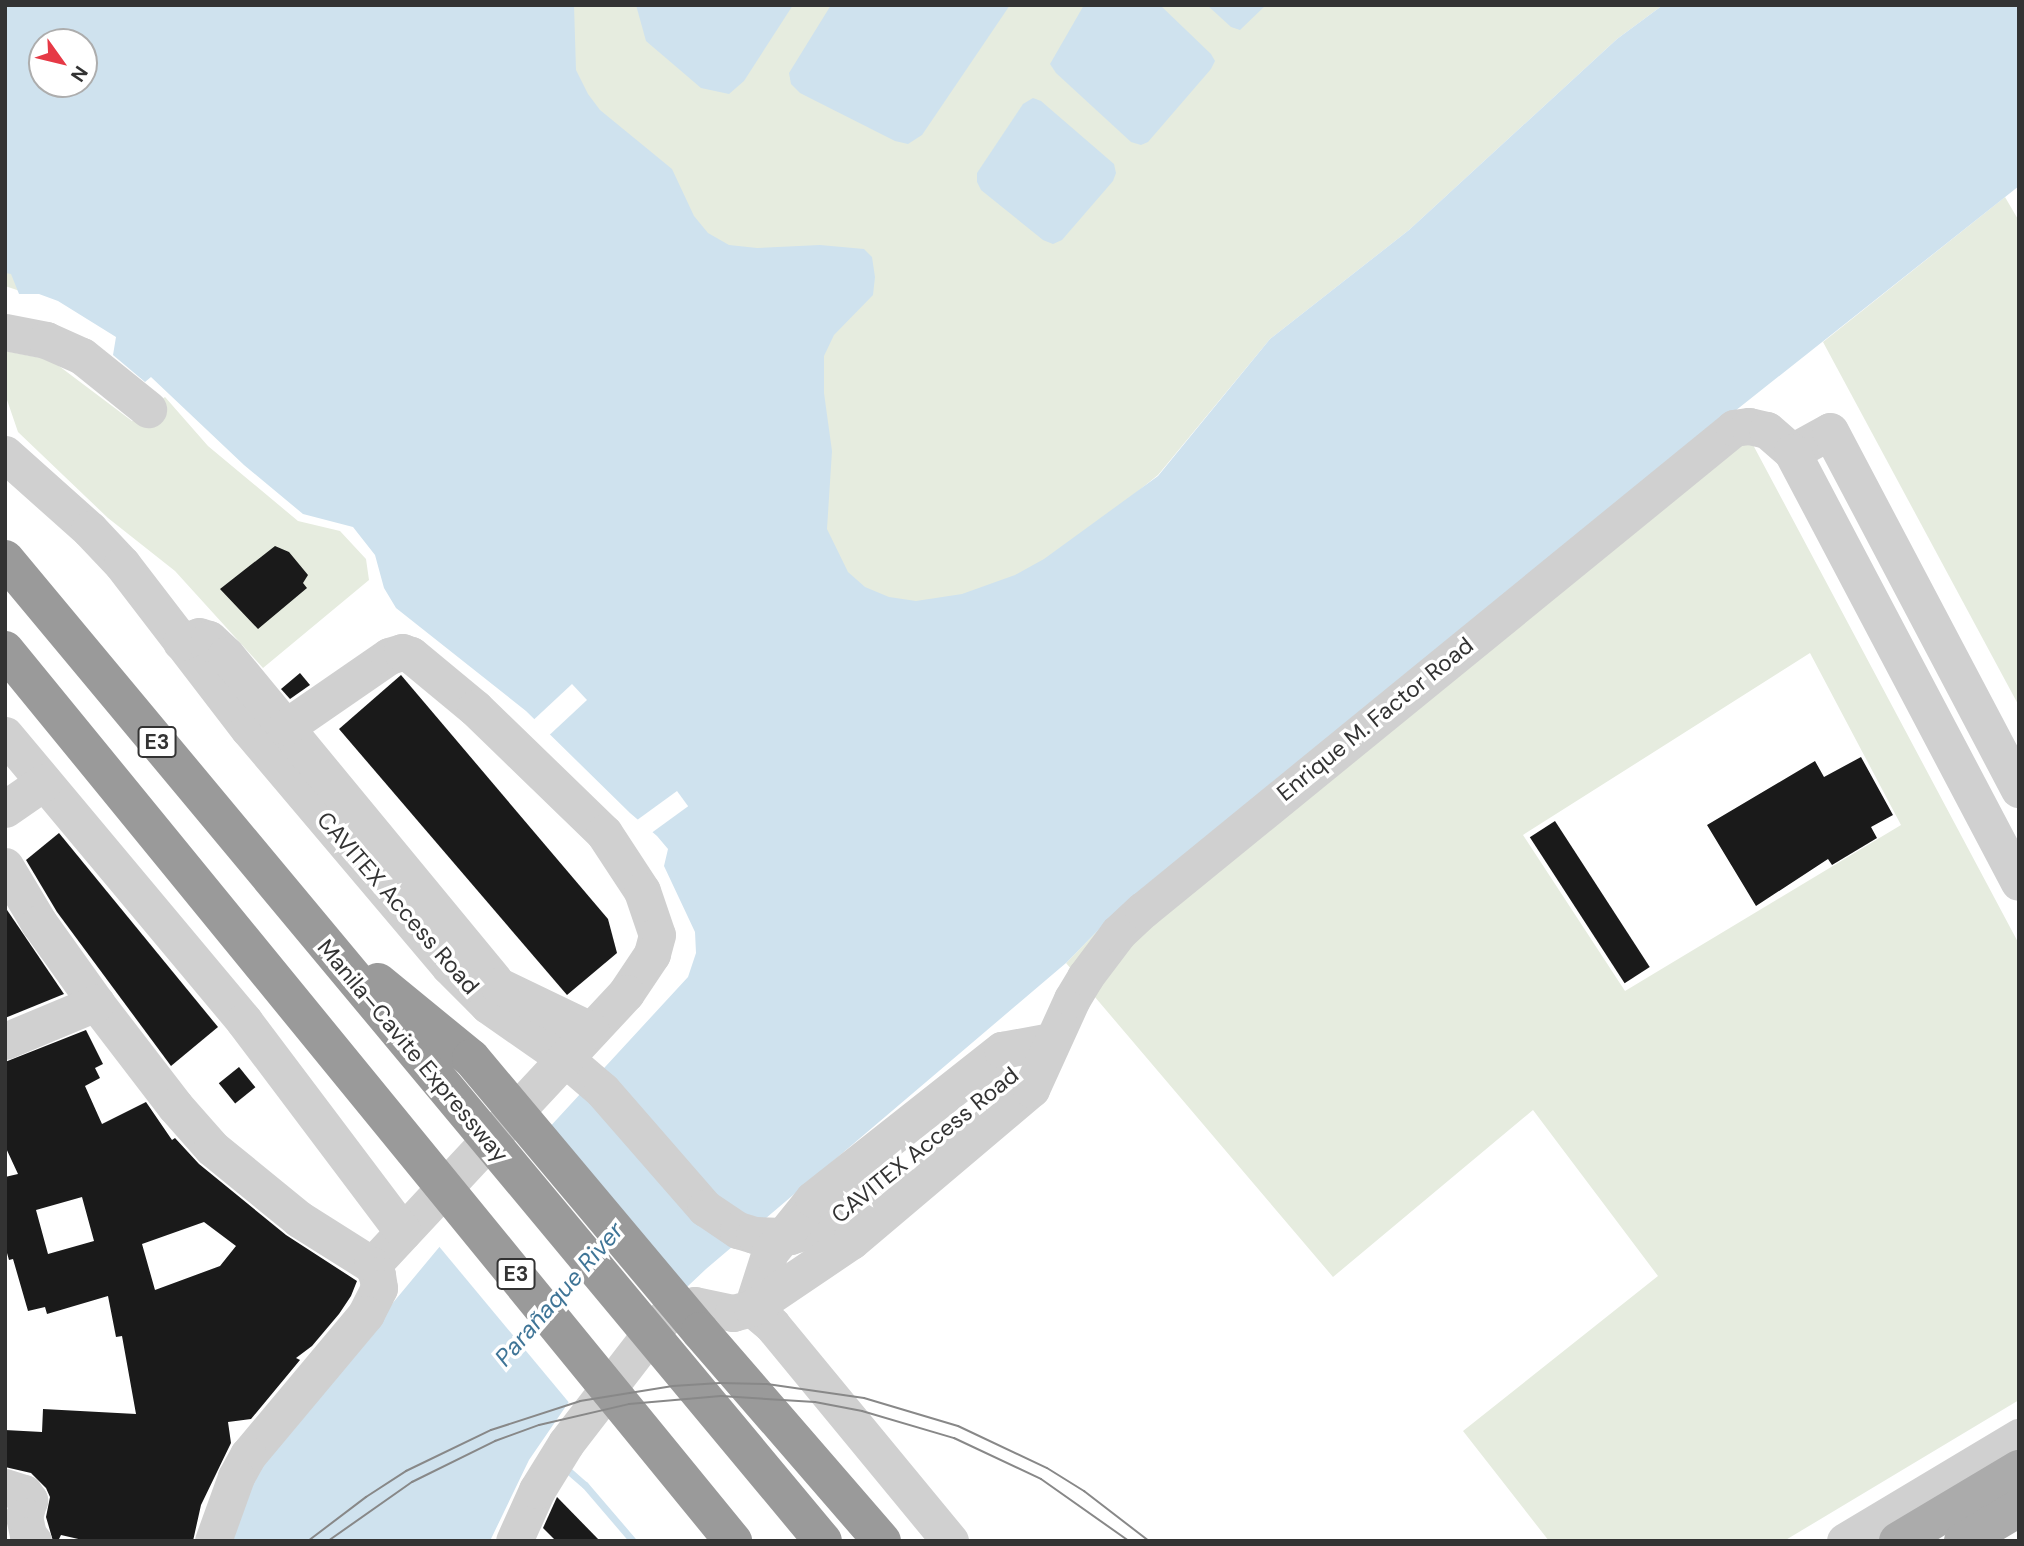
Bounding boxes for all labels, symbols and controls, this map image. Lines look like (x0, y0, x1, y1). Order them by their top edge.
north arrow (28, 28, 98, 98)
text: N (65, 61, 93, 87)
street label: Enrique M. Factor Road (1271, 631, 1479, 807)
road number: E3 (136, 724, 178, 760)
street label: CAVITEX Access Road (311, 806, 485, 1000)
street label: Manila–Cavite Expressway (312, 934, 514, 1168)
street label: CAVITEX Access Road (826, 1061, 1024, 1229)
water label: Parañaque River (489, 1216, 629, 1372)
road number: E3 (495, 1256, 537, 1292)

